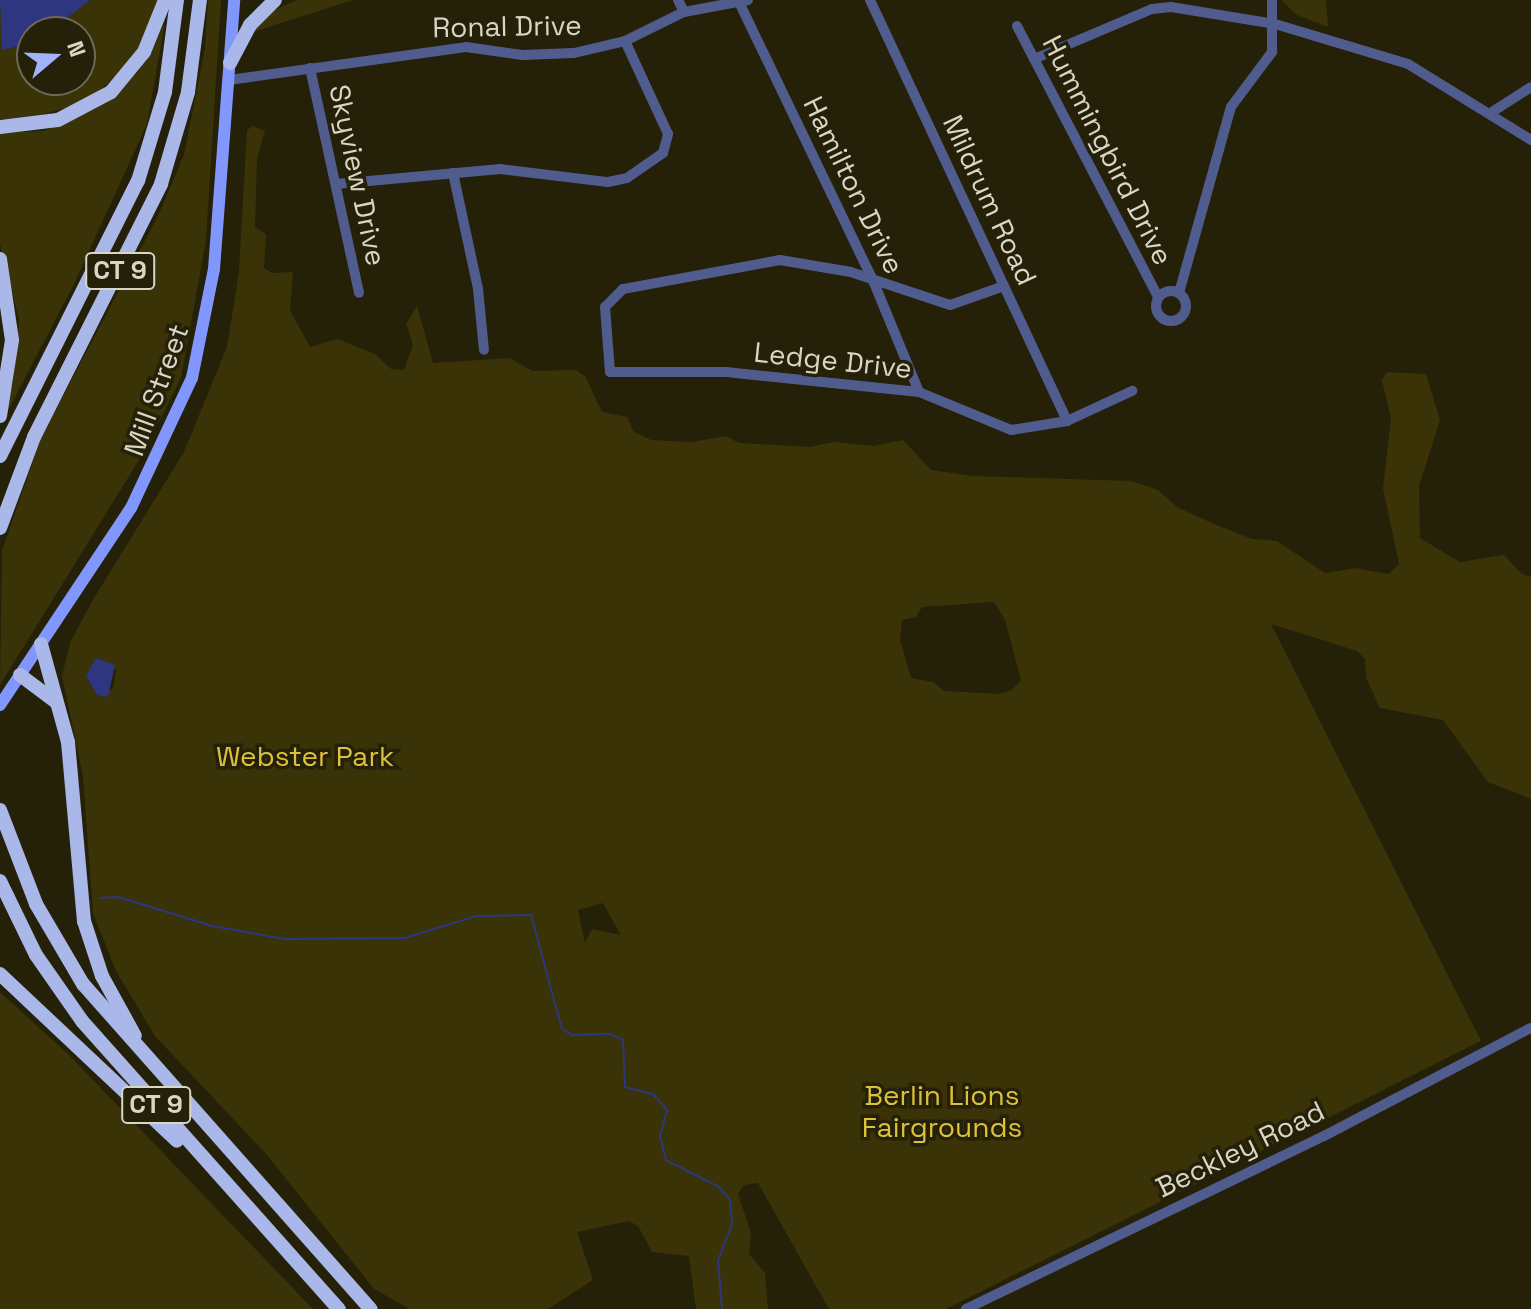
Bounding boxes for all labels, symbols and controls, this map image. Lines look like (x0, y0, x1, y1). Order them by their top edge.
street label: Ronal Drive (432, 8, 582, 44)
north arrow (16, 16, 96, 96)
street label: Hummingbird Drive (1036, 30, 1180, 270)
text: N (61, 37, 92, 60)
street label: Skyview Drive (322, 81, 394, 269)
street label: Hamilton Drive (797, 91, 911, 279)
street label: Mildrum Road (936, 110, 1044, 290)
road number: CT 9 (84, 249, 156, 293)
street label: Mill Street (117, 320, 195, 460)
street label: Ledge Drive (752, 335, 914, 385)
park label: Webster Park (216, 739, 394, 773)
park label: Berlin Lions Fairgrounds (862, 1078, 1022, 1144)
road number: CT 9 (120, 1083, 192, 1127)
street label: Beckley Road (1150, 1094, 1330, 1204)

